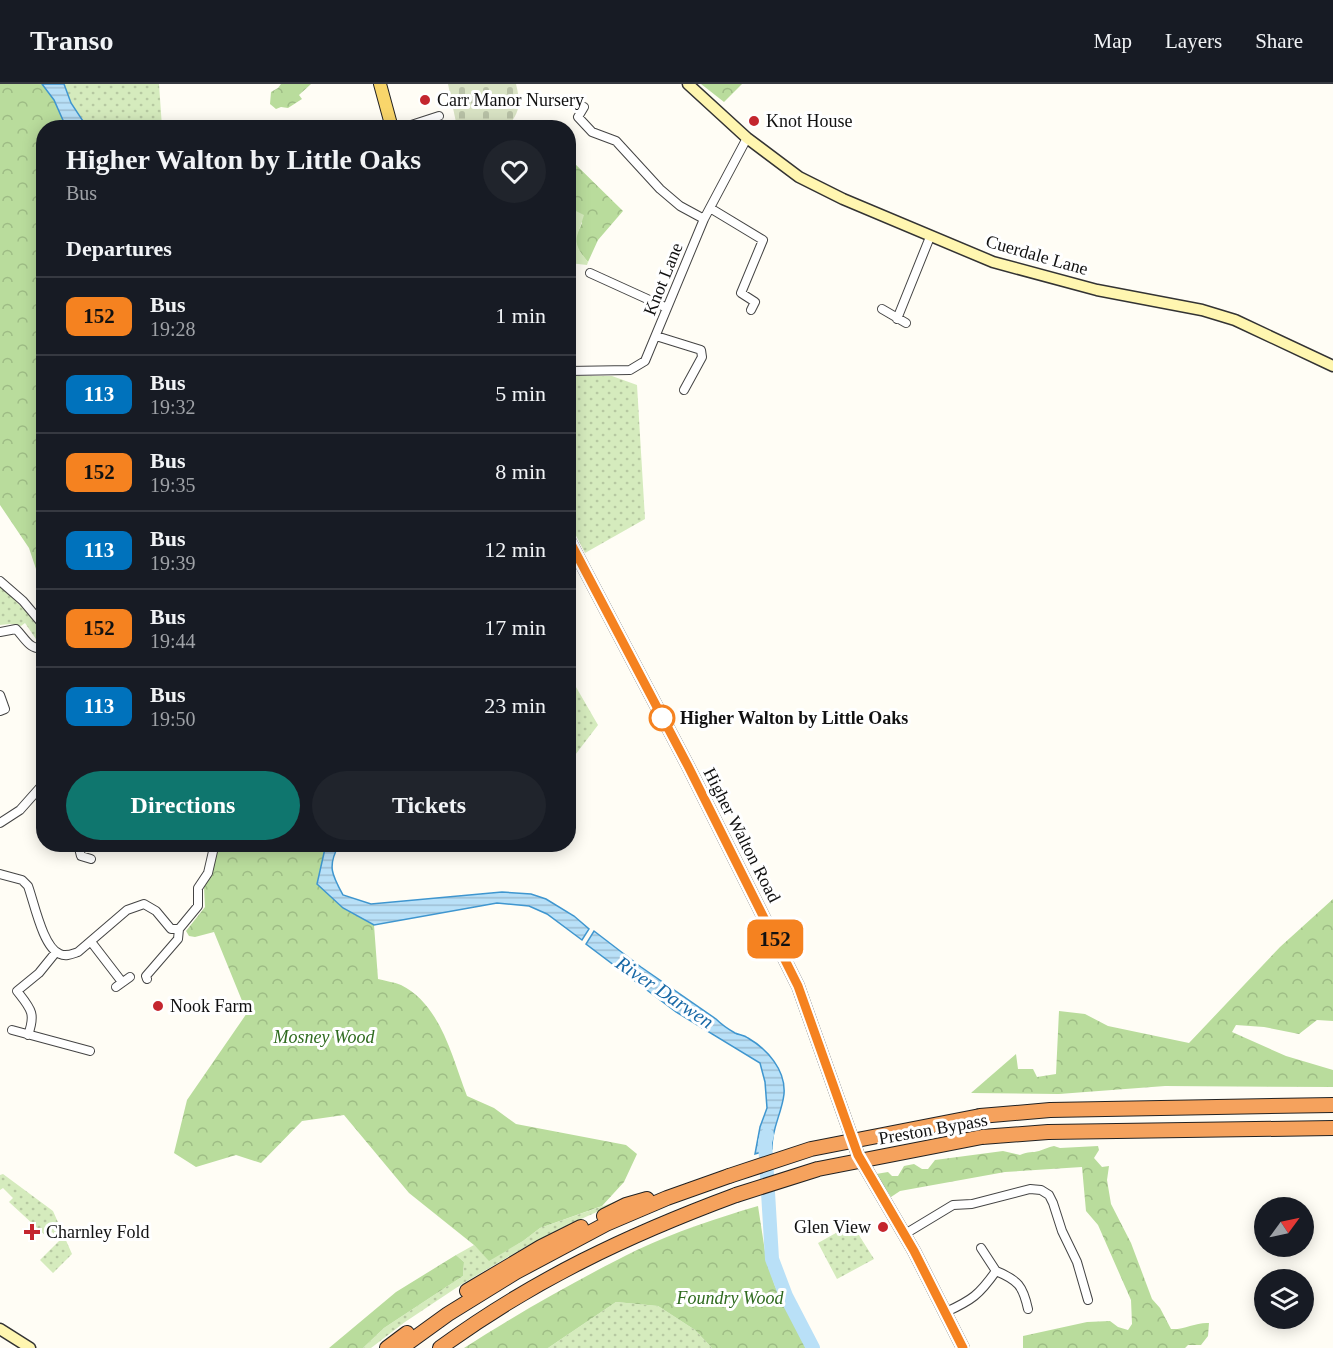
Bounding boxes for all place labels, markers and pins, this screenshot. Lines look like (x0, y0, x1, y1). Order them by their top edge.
place label: Carr Manor Nursery (437, 90, 584, 110)
marker: Carr Manor Nursery (418, 93, 432, 107)
place label: Knot House (766, 111, 853, 131)
marker: Knot House (747, 114, 761, 128)
marker: Higher Walton by Little Oaks (649, 705, 675, 731)
place label: Higher Walton by Little Oaks (680, 708, 908, 728)
place label: Nook Farm (170, 996, 253, 1016)
marker: Nook Farm (151, 999, 165, 1013)
place label: Glen View (794, 1217, 871, 1237)
marker: Glen View (876, 1220, 890, 1234)
place label: Charnley Fold (46, 1222, 150, 1242)
marker: Charnley Fold (23, 1223, 41, 1241)

